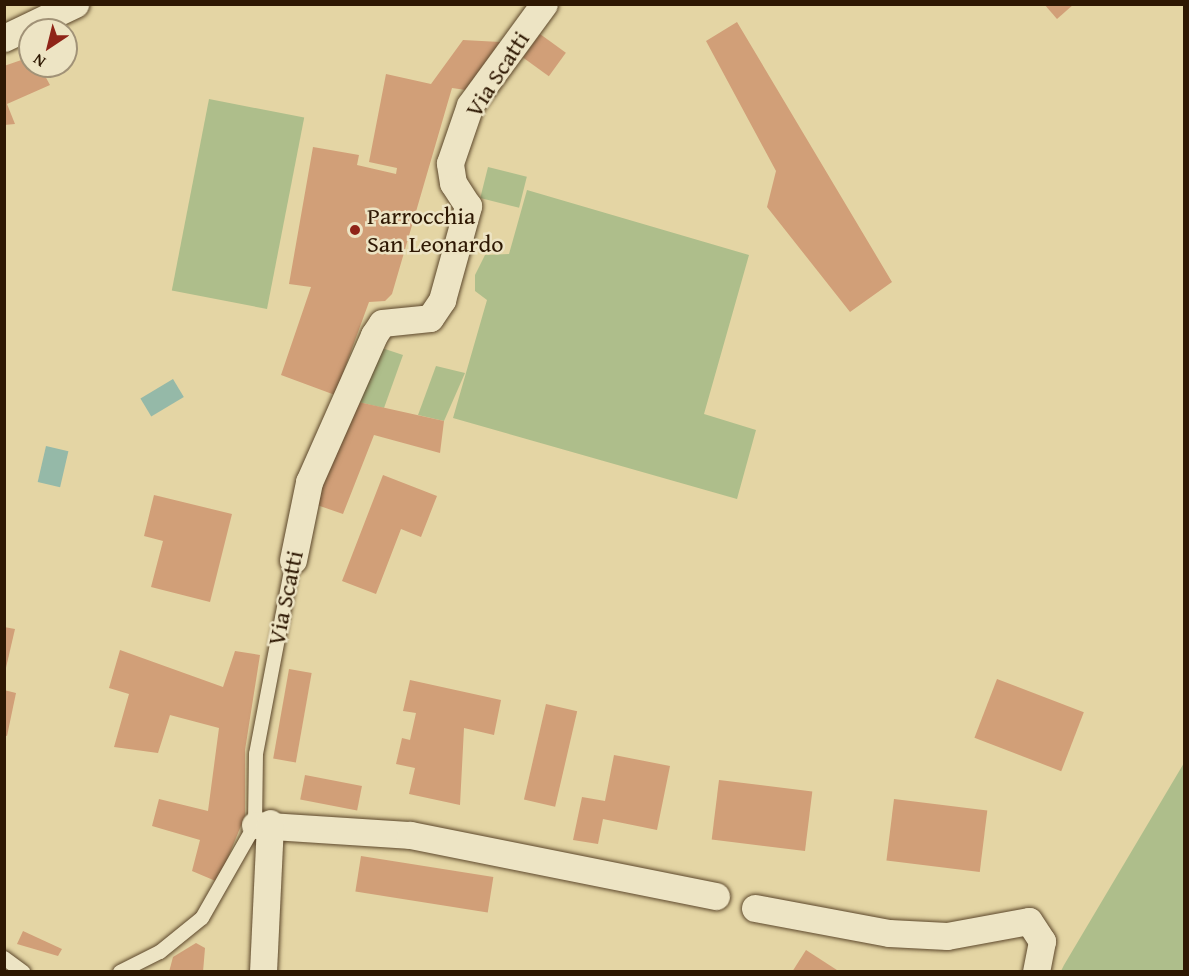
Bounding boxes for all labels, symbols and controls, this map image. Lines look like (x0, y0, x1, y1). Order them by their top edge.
north arrow (18, 18, 78, 78)
street label: Via Scatti (459, 26, 535, 122)
text: N (28, 48, 50, 74)
place label: Parrocchia San Leonardo (367, 202, 504, 258)
marker: Parrocchia San Leonardo (348, 223, 362, 237)
street label: Via Scatti (261, 548, 309, 648)

